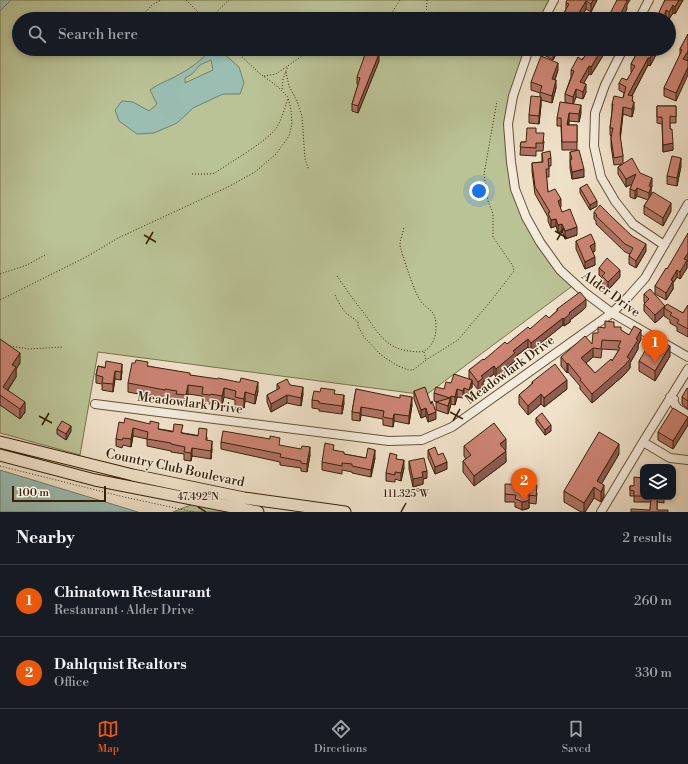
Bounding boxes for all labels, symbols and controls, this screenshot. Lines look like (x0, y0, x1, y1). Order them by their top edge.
search box (12, 12, 676, 56)
icon: search (26, 23, 48, 45)
text: Search here (58, 25, 138, 44)
your location (469, 181, 489, 201)
street label: Alder Drive (578, 267, 644, 321)
pin: 1 (642, 330, 668, 363)
street label: Meadowlark Drive (462, 332, 558, 408)
street label: Meadowlark Drive (136, 389, 244, 417)
street label: Country Club Boulevard (104, 445, 246, 491)
map controls (640, 464, 676, 500)
button: layers (640, 464, 676, 500)
pin: 2 (511, 468, 537, 501)
scale bar (12, 484, 106, 503)
text: 100 m (18, 486, 49, 500)
text: 111.325°W (383, 488, 430, 500)
text: 47.492°N (177, 491, 219, 503)
text: Nearby (16, 527, 75, 549)
text: 2 results (623, 530, 672, 546)
text: Chinatown Restaurant (54, 583, 211, 602)
text: 1 (26, 593, 32, 609)
text: 260 m (634, 593, 672, 609)
text: Restaurant · Alder Drive (54, 602, 194, 618)
text: Dahlquist Realtors (54, 655, 187, 674)
text: 2 (25, 665, 33, 681)
text: 330 m (635, 665, 672, 681)
text: Office (54, 674, 89, 690)
tab: Map (97, 718, 119, 756)
tab: Directions (314, 718, 367, 756)
tab: Saved (562, 718, 591, 756)

